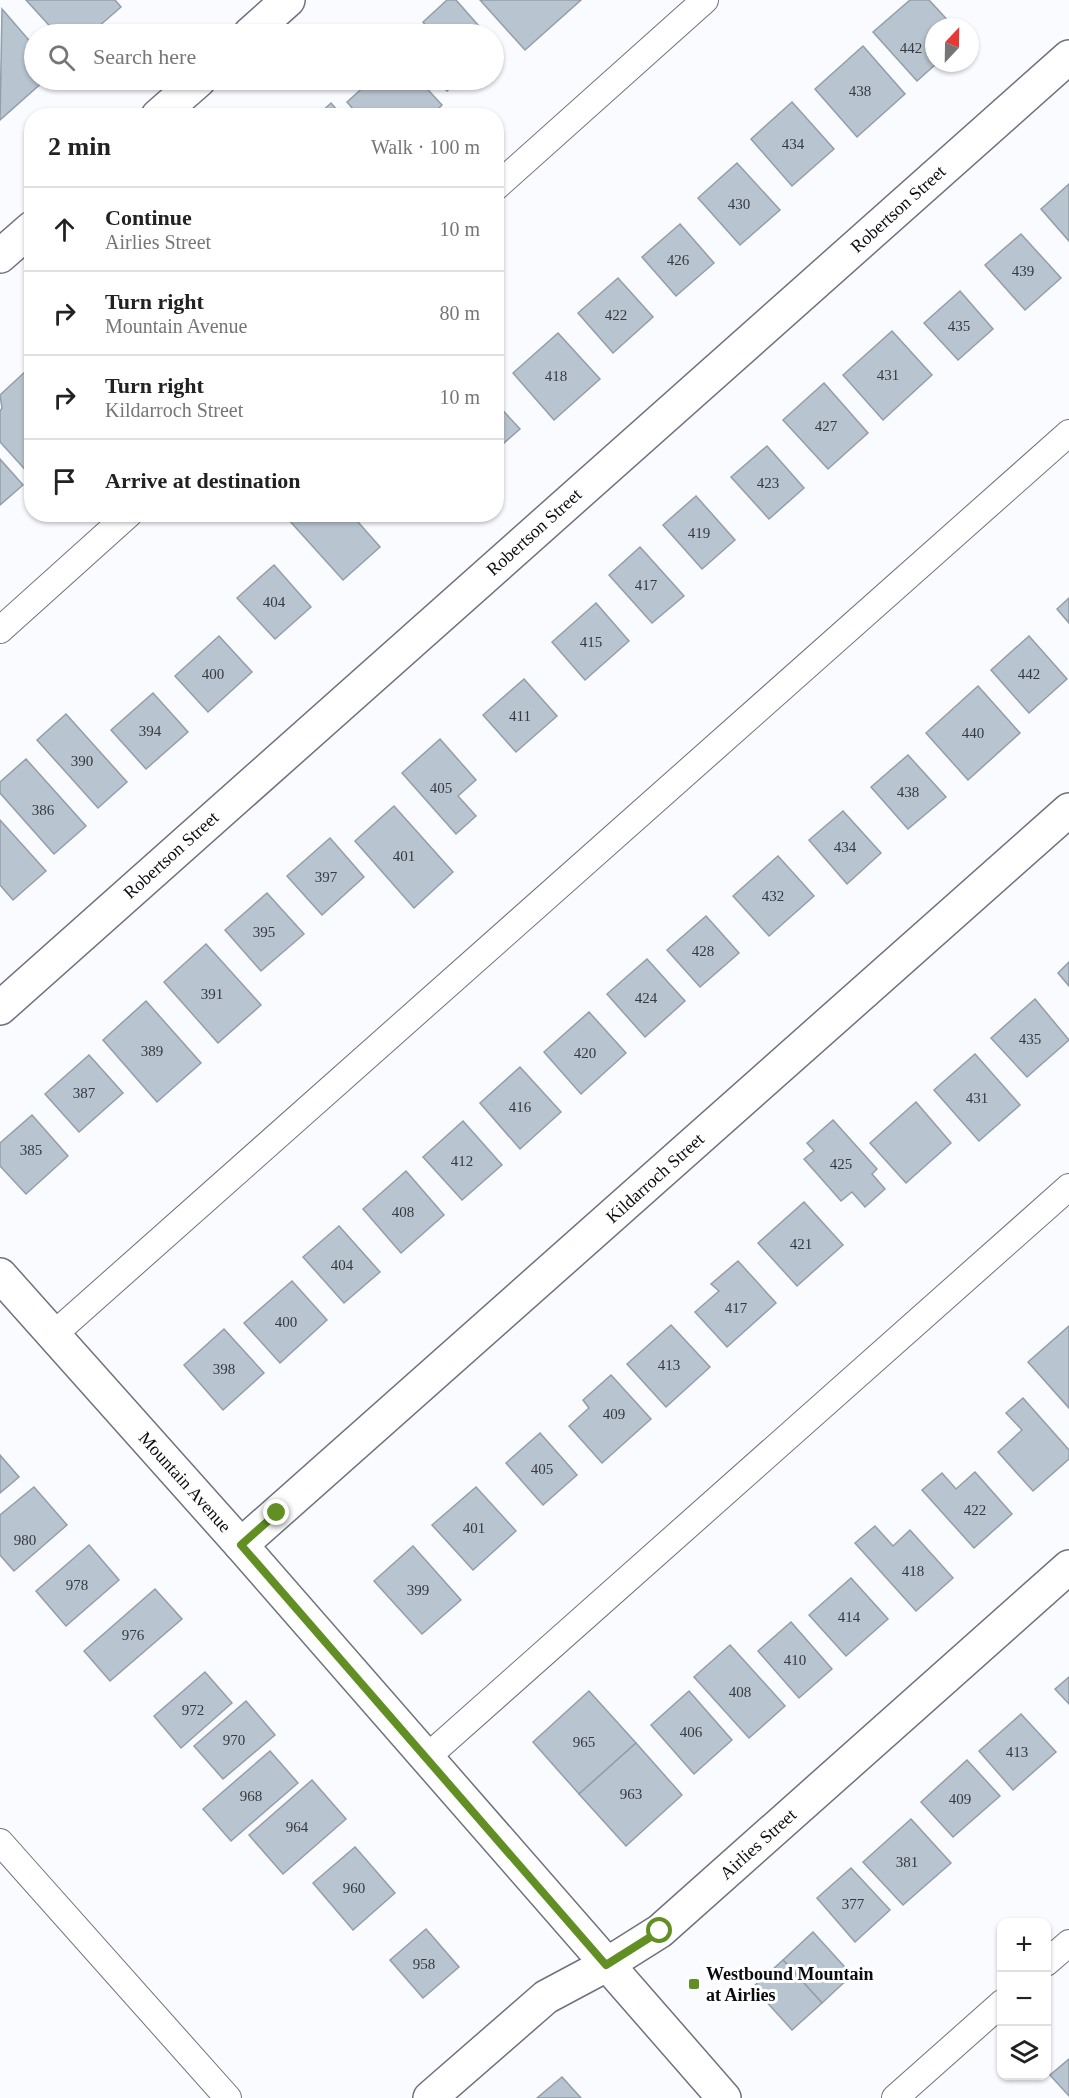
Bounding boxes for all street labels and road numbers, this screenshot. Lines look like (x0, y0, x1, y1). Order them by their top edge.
street label: Robertson Street (847, 161, 949, 257)
street label: Robertson Street (483, 484, 585, 580)
street label: Robertson Street (120, 807, 222, 903)
street label: Kildarroch Street (602, 1129, 708, 1227)
street label: Mountain Avenue (135, 1428, 235, 1536)
street label: Airlies Street (716, 1805, 800, 1883)

